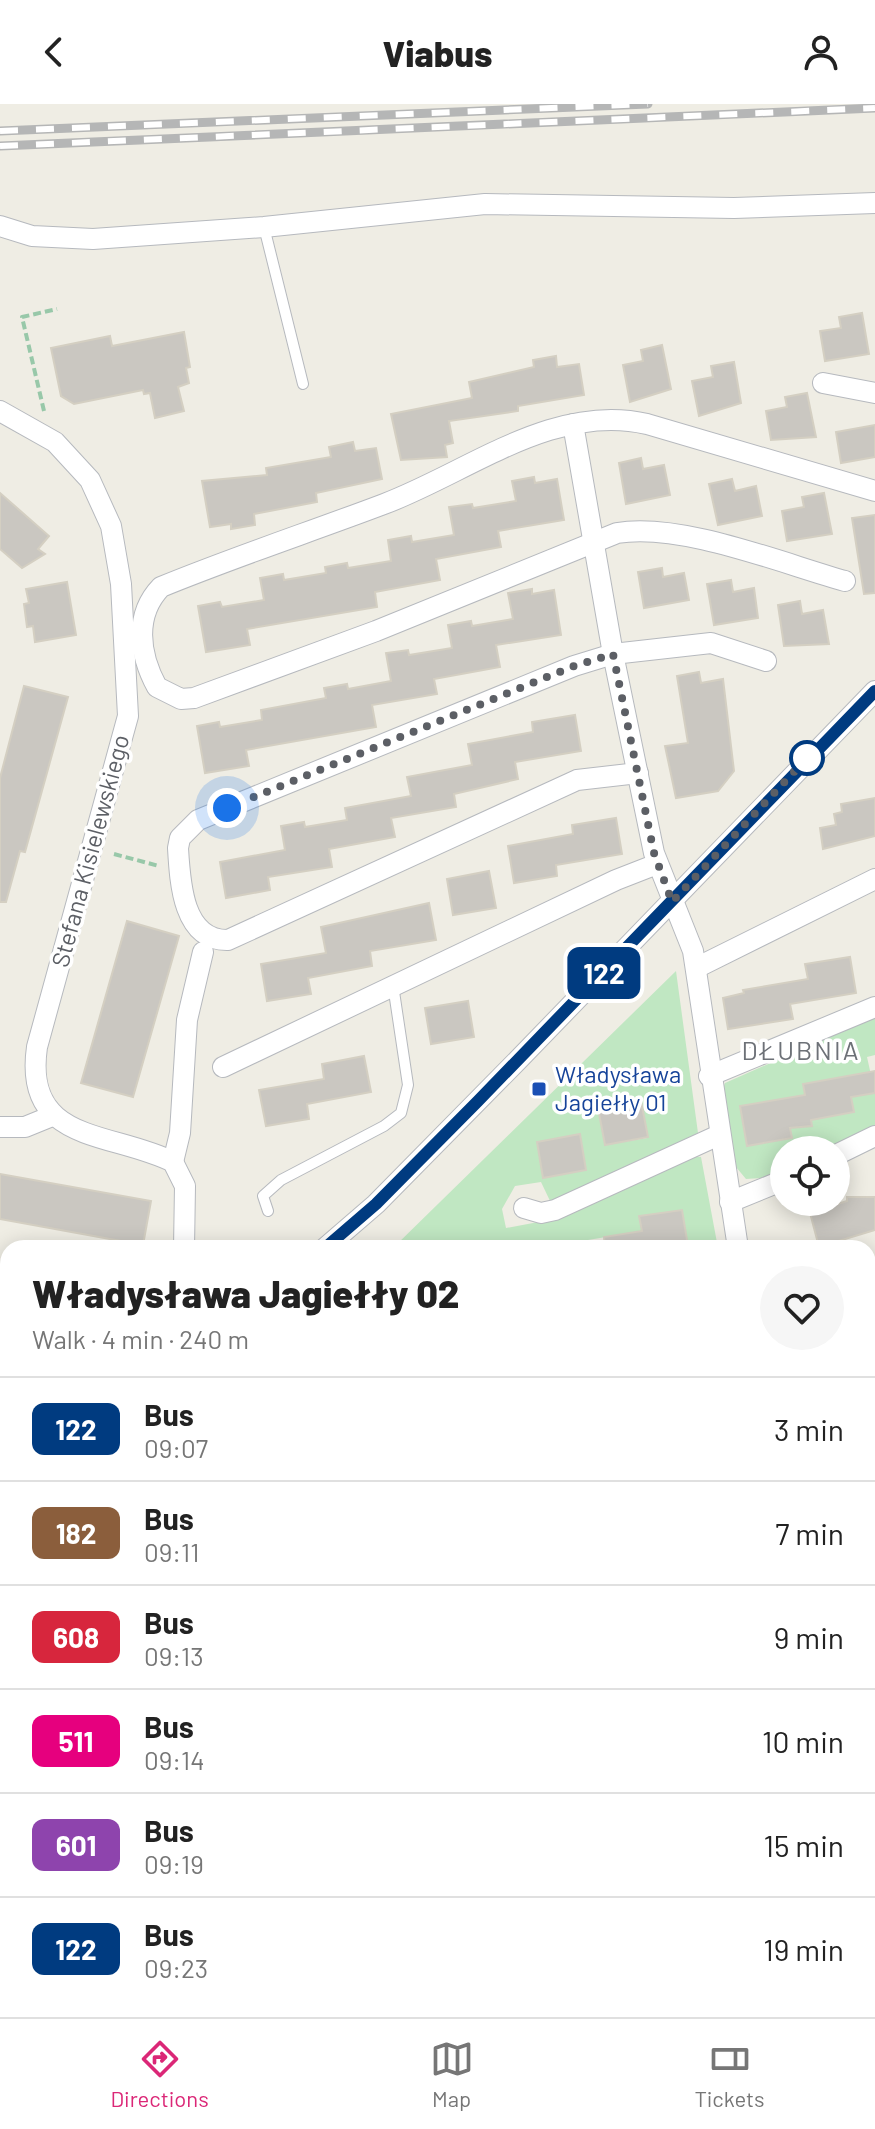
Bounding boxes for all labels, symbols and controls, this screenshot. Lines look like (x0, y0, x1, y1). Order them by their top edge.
icon: back (32, 30, 76, 74)
icon: person (799, 30, 843, 74)
text: Viabus (382, 31, 493, 74)
street label: Stefana Kisielewskiego (45, 731, 135, 970)
unlabelled marker (790, 741, 824, 775)
your location (207, 788, 247, 828)
line badge: 122 (558, 947, 650, 999)
text: 122 (583, 956, 625, 990)
district label: DŁUBNIA (742, 1034, 860, 1065)
place label: Władysława Jagiełły 01 (555, 1059, 681, 1116)
marker: Władysława Jagiełły 01 (530, 1080, 548, 1098)
map controls (770, 1136, 850, 1216)
button: locate (770, 1136, 850, 1216)
button: heart (760, 1266, 844, 1350)
text: Władysława Jagiełły 02 (32, 1270, 459, 1316)
text: Walk · 4 min · 240 m (32, 1323, 249, 1354)
text: Bus (144, 1396, 194, 1432)
text: 3 min (774, 1411, 844, 1447)
text: 122 (55, 1412, 97, 1446)
text: 09:07 (144, 1432, 208, 1463)
text: Bus (144, 1500, 194, 1536)
text: 7 min (775, 1515, 844, 1551)
text: 182 (56, 1516, 96, 1550)
text: 09:11 (144, 1536, 199, 1567)
text: Bus (144, 1604, 194, 1640)
text: 9 min (774, 1619, 844, 1655)
text: 608 (53, 1620, 99, 1654)
text: 09:13 (144, 1640, 204, 1671)
text: Bus (144, 1708, 194, 1744)
text: 10 min (762, 1723, 844, 1759)
text: 511 (59, 1724, 93, 1758)
text: 09:14 (144, 1744, 204, 1775)
text: Bus (144, 1812, 194, 1848)
text: 15 min (763, 1827, 844, 1863)
text: 601 (56, 1828, 96, 1862)
text: 09:19 (144, 1848, 204, 1879)
text: Bus (144, 1916, 194, 1952)
text: 19 min (763, 1931, 844, 1967)
text: 122 (55, 1932, 97, 1966)
text: 09:23 (144, 1952, 208, 1983)
tab: Directions (110, 2037, 209, 2111)
tab: Map (430, 2037, 474, 2111)
tab: Tickets (695, 2037, 765, 2111)

